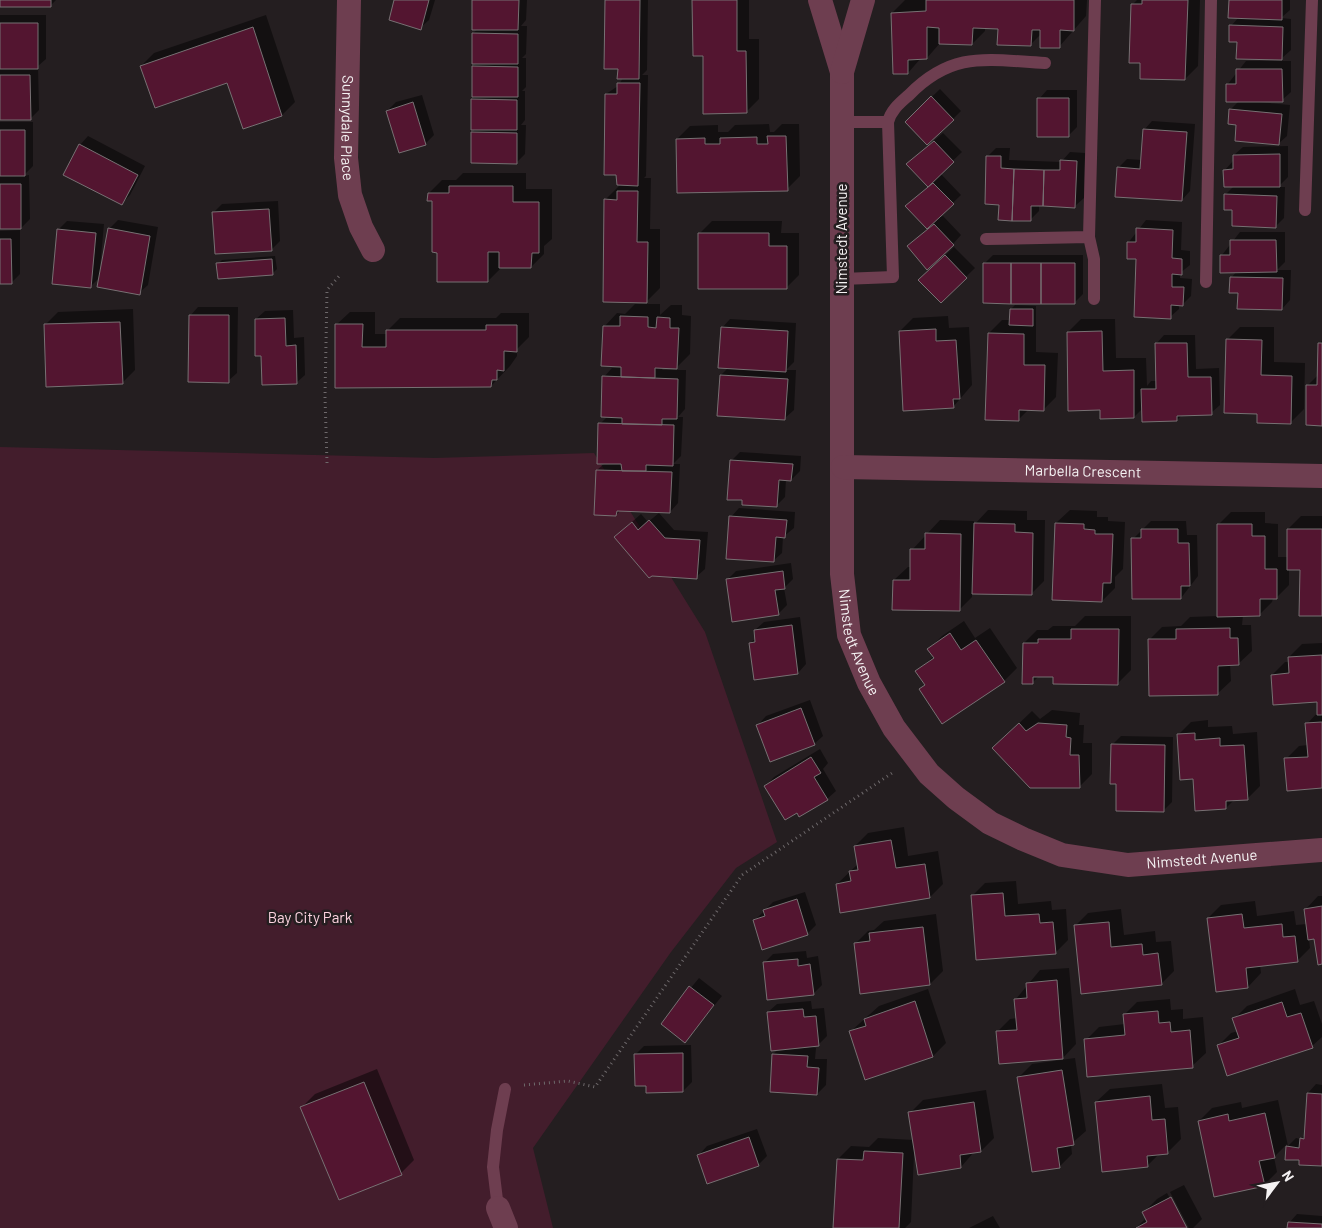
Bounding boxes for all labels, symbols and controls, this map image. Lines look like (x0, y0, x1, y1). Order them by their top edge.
street label: Sunnydale Place (338, 75, 358, 182)
street label: Nimstedt Avenue (832, 183, 850, 295)
street label: Marbella Crescent (1025, 460, 1141, 481)
street label: Nimstedt Avenue (836, 588, 884, 698)
street label: Nimstedt Avenue (1146, 845, 1258, 872)
park label: Bay City Park (268, 908, 353, 926)
north arrow (1252, 1158, 1302, 1208)
text: N (1279, 1167, 1298, 1184)

